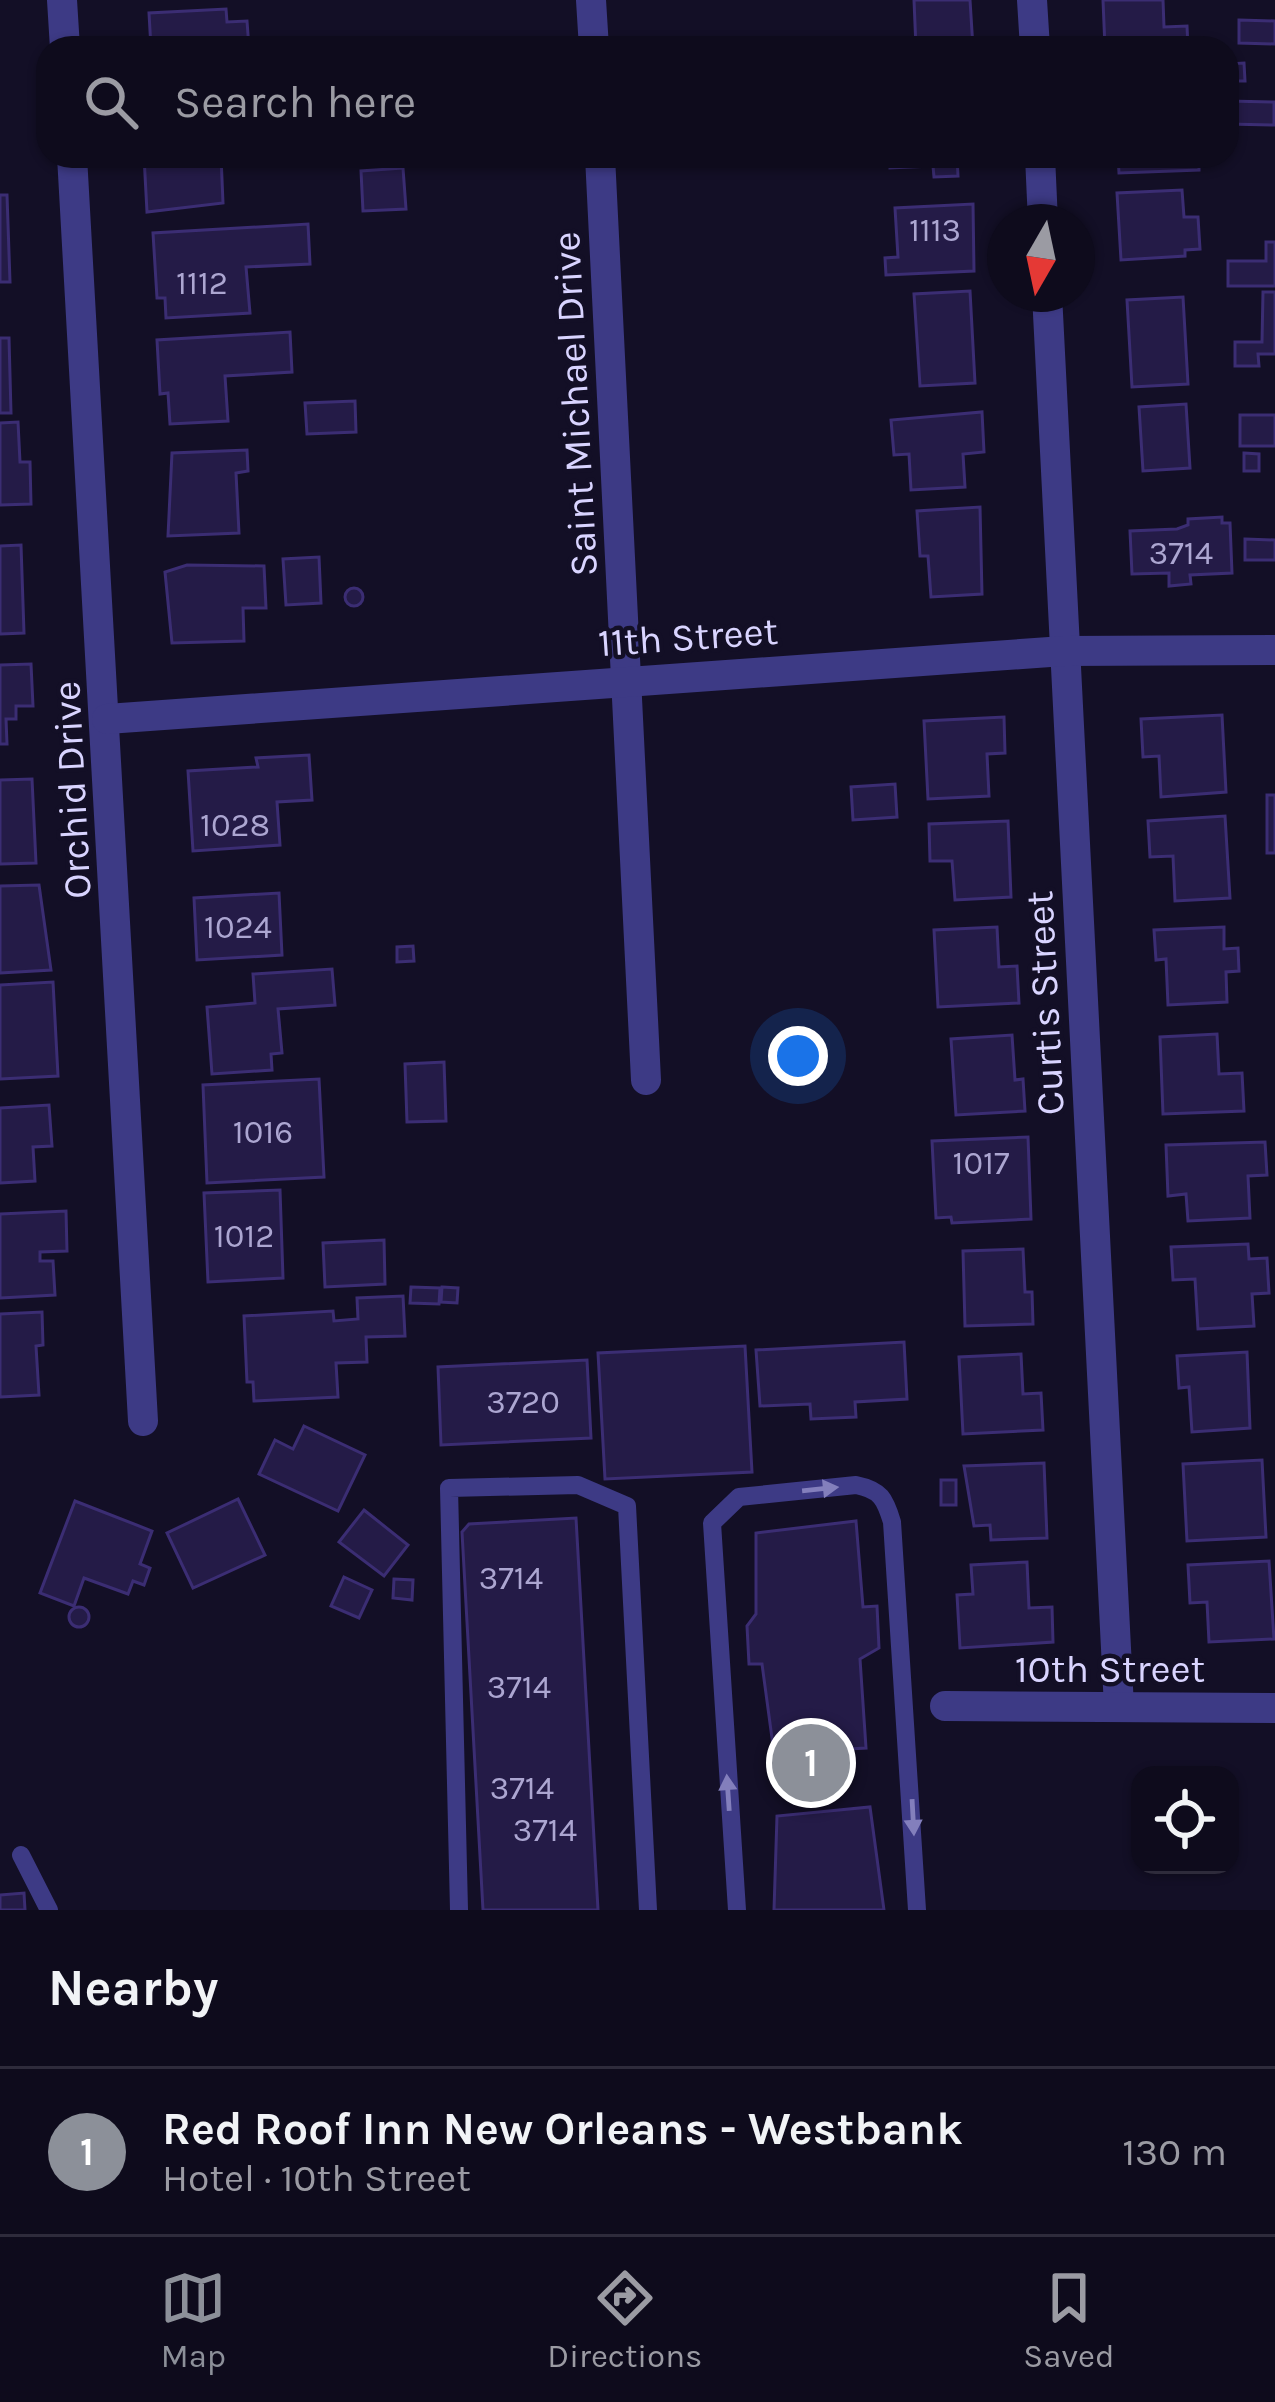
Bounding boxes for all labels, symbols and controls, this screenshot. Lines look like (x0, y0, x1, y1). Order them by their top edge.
search box (36, 36, 1239, 168)
icon: search (78, 69, 144, 135)
text: Search here (174, 76, 416, 128)
north arrow (987, 204, 1095, 312)
house number: 1113 (909, 211, 961, 249)
street label: Saint Michael Drive (543, 230, 607, 578)
house number: 1112 (176, 264, 228, 302)
house number: 3714 (1149, 534, 1213, 572)
street label: 11th Street (597, 608, 780, 666)
street label: Orchid Drive (43, 680, 101, 900)
house number: 1028 (200, 806, 270, 844)
street label: Curtis Street (1016, 890, 1074, 1116)
house number: 1024 (204, 908, 272, 946)
your location (768, 1026, 828, 1086)
house number: 1016 (233, 1113, 293, 1151)
house number: 1017 (953, 1144, 1009, 1182)
house number: 1012 (214, 1217, 274, 1255)
house number: 3720 (486, 1383, 560, 1421)
one-way arrow (801, 1479, 839, 1498)
house number: 3714 (479, 1559, 543, 1597)
street label: 10th Street (1015, 1646, 1205, 1692)
house number: 3714 (487, 1668, 551, 1706)
pin: 1 (772, 1718, 850, 1808)
map controls (1131, 1766, 1239, 1874)
button: locate (1131, 1766, 1239, 1874)
house number: 3714 (490, 1769, 554, 1807)
one-way arrow (718, 1774, 737, 1811)
one-way arrow (904, 1799, 923, 1837)
house number: 3714 (513, 1811, 577, 1849)
text: Nearby (48, 1958, 218, 2018)
text: Red Roof Inn New Orleans - Westbank (162, 2103, 963, 2155)
text: 1 (80, 2129, 94, 2175)
text: 130 m (1122, 2129, 1227, 2175)
text: Hotel · 10th Street (162, 2155, 471, 2201)
tab: Map (160, 2265, 226, 2375)
tab: Directions (547, 2265, 702, 2375)
tab: Saved (1023, 2265, 1115, 2375)

